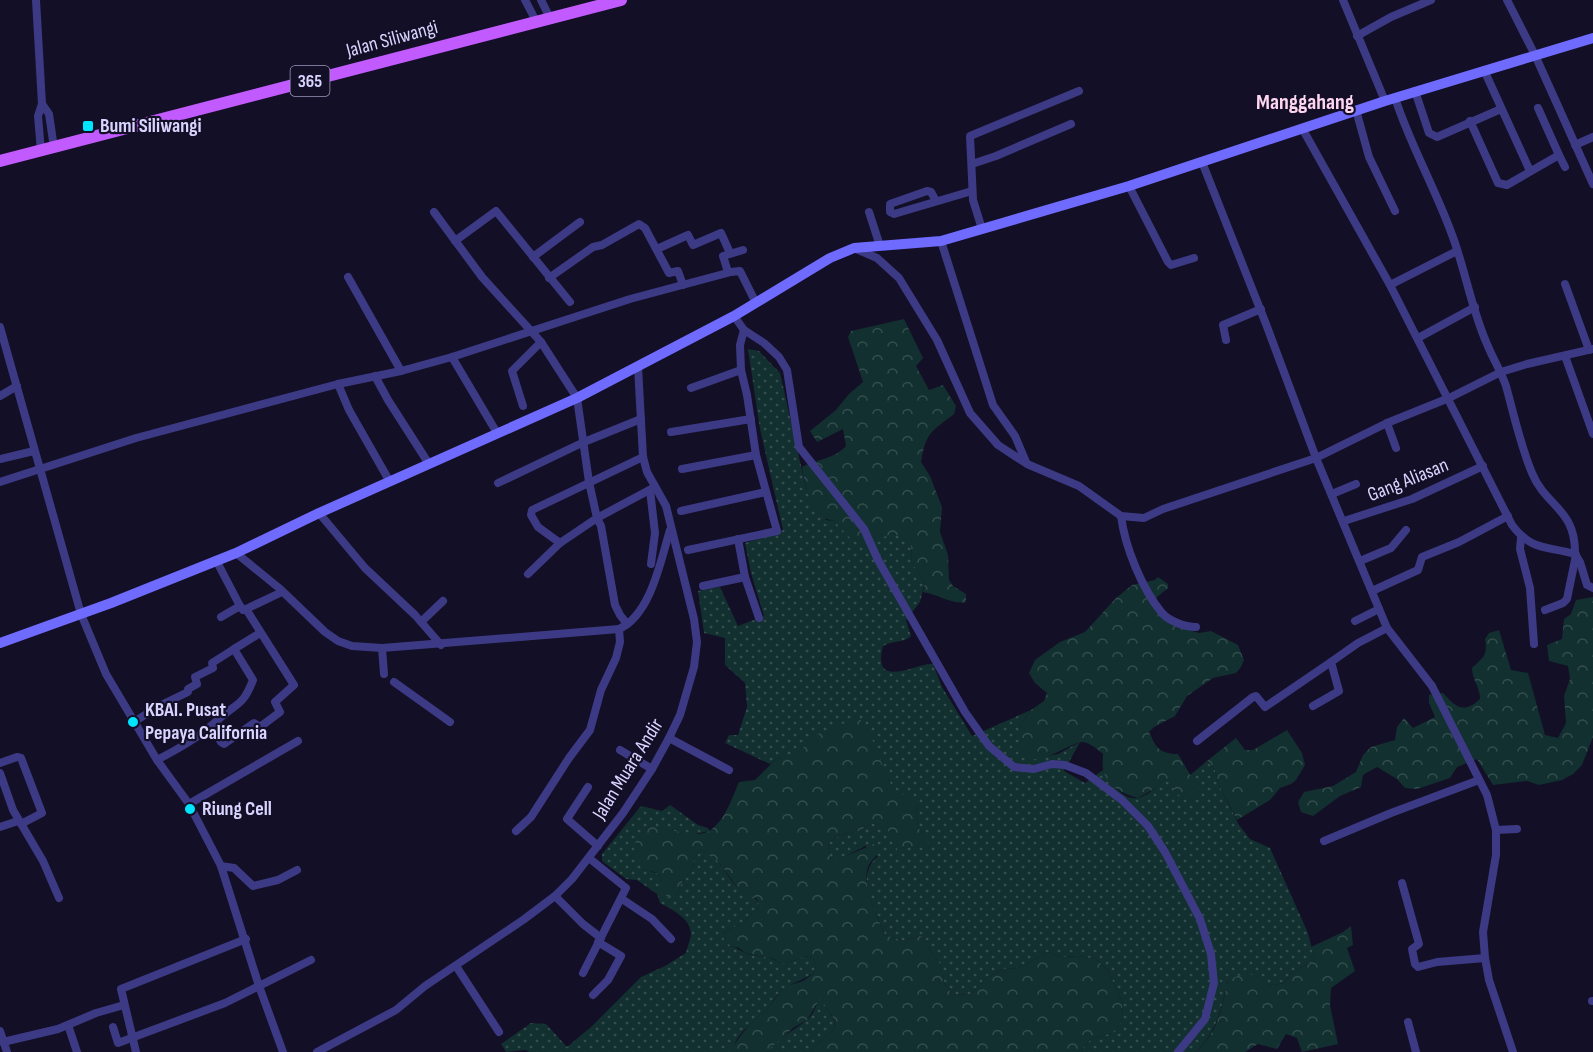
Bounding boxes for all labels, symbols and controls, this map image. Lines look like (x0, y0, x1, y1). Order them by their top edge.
street label: Jalan Siliwangi (343, 15, 441, 63)
road number: 365 (290, 66, 330, 96)
district label: Manggahang (1256, 89, 1354, 116)
place label: Bumi Siliwangi (100, 114, 202, 138)
marker: Bumi Siliwangi (81, 119, 95, 133)
street label: Gang Aliasan (1364, 453, 1452, 507)
place label: KBAI. Pusat Pepaya California (145, 698, 267, 745)
street label: Jalan Muara Andir (587, 714, 669, 825)
marker: KBAI. Pusat Pepaya California (126, 715, 140, 729)
place label: Riung Cell (202, 797, 272, 821)
marker: Riung Cell (183, 802, 197, 816)

